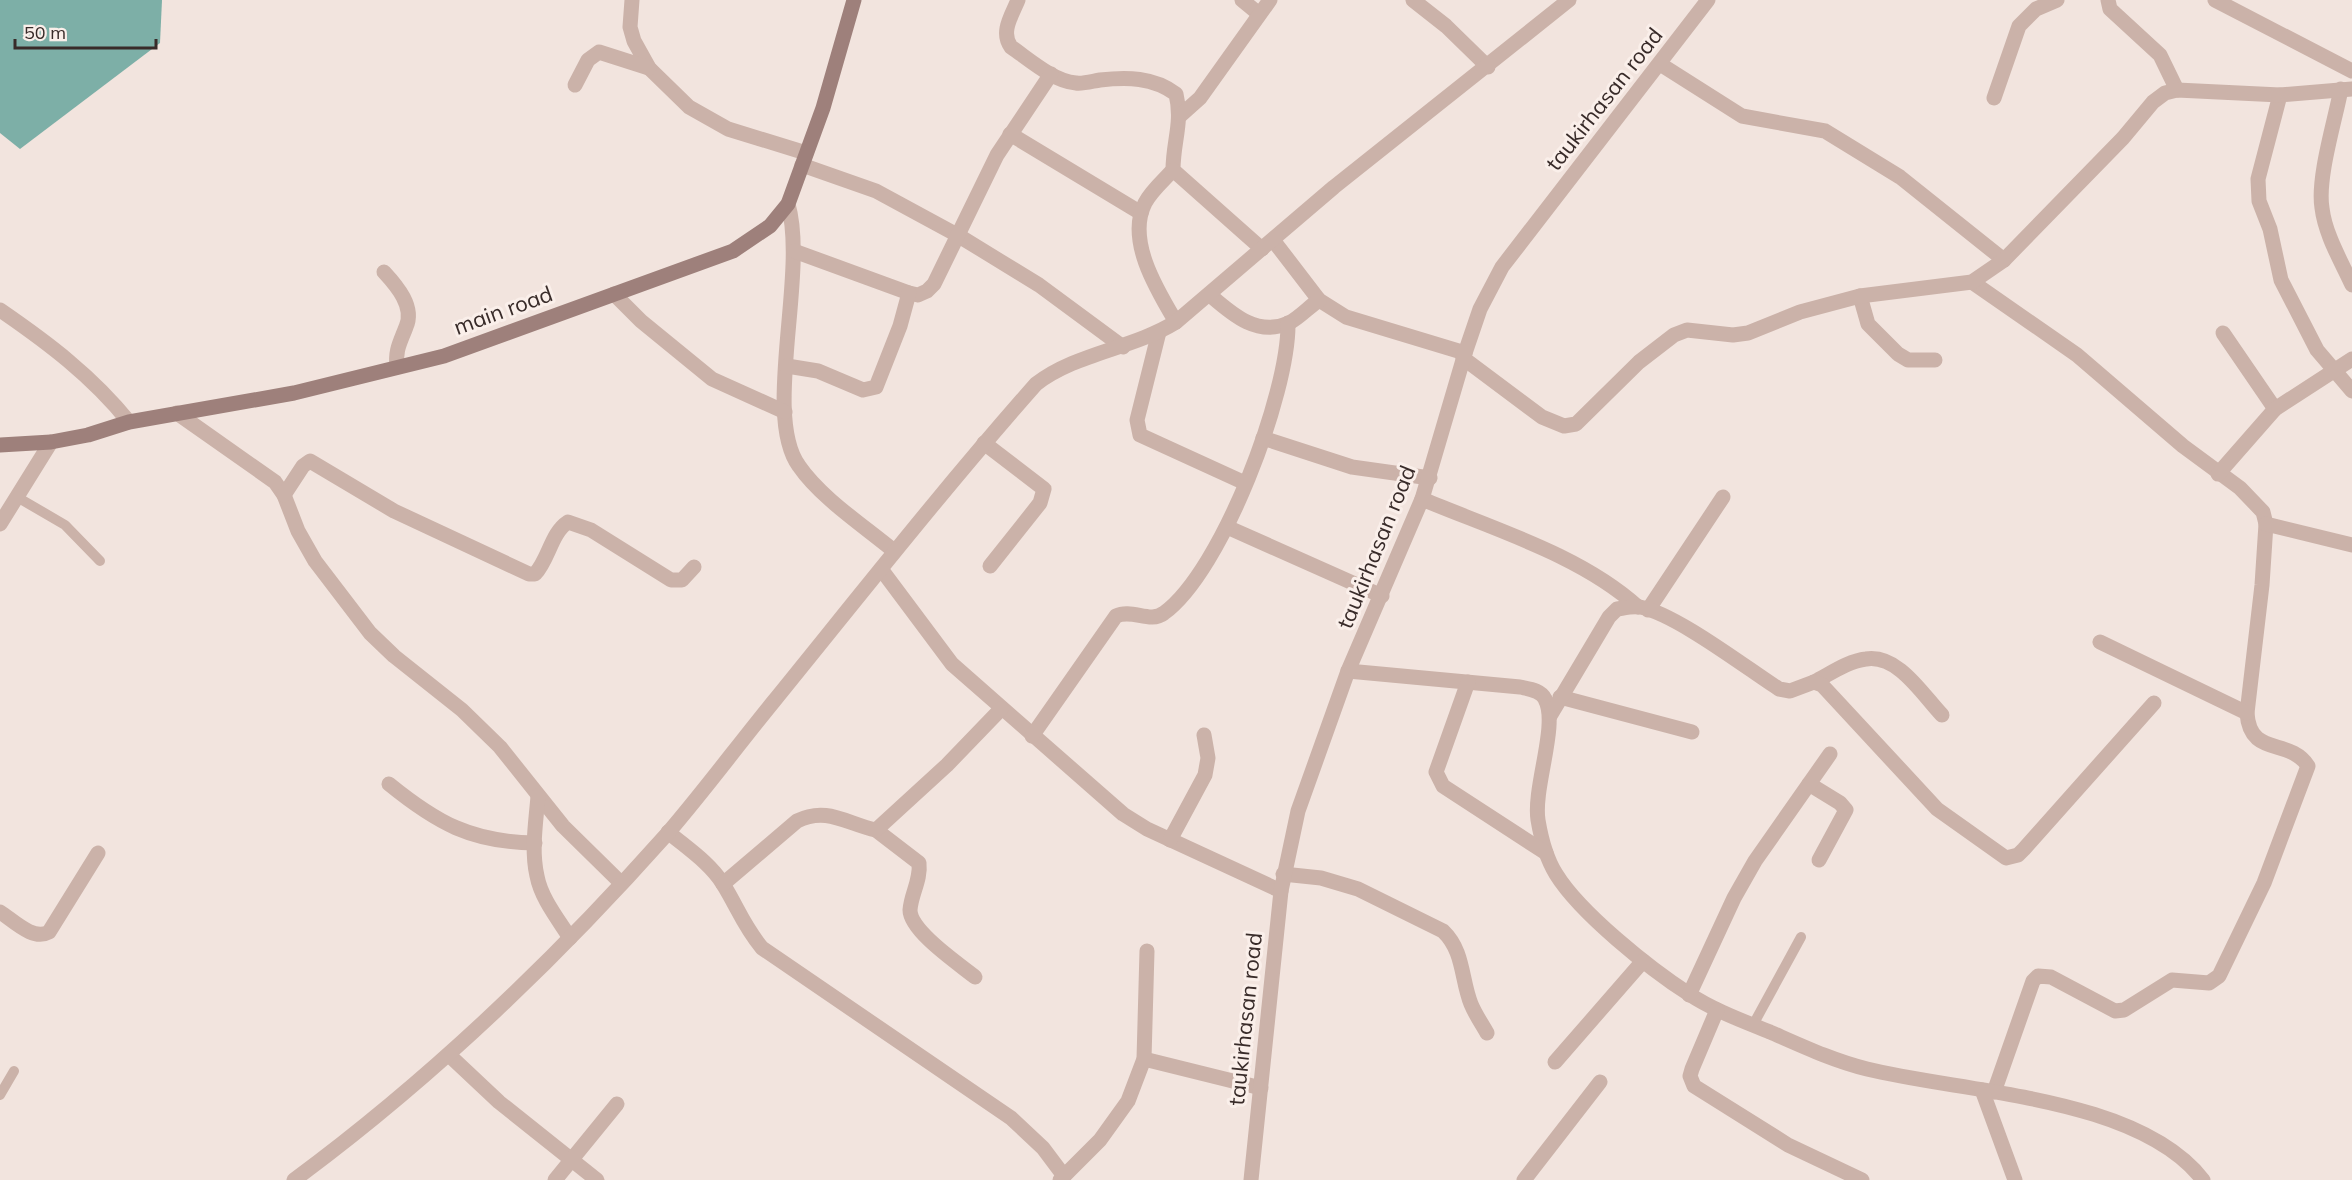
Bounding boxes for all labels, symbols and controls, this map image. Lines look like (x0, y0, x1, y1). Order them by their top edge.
scale bar (15, 12, 156, 50)
text: 50 m (24, 21, 66, 44)
street label: taukirhasan road (1539, 22, 1669, 176)
street label: main road (450, 279, 556, 341)
street label: taukirhasan road (1330, 461, 1422, 633)
street label: taukirhasan road (1222, 931, 1268, 1107)

